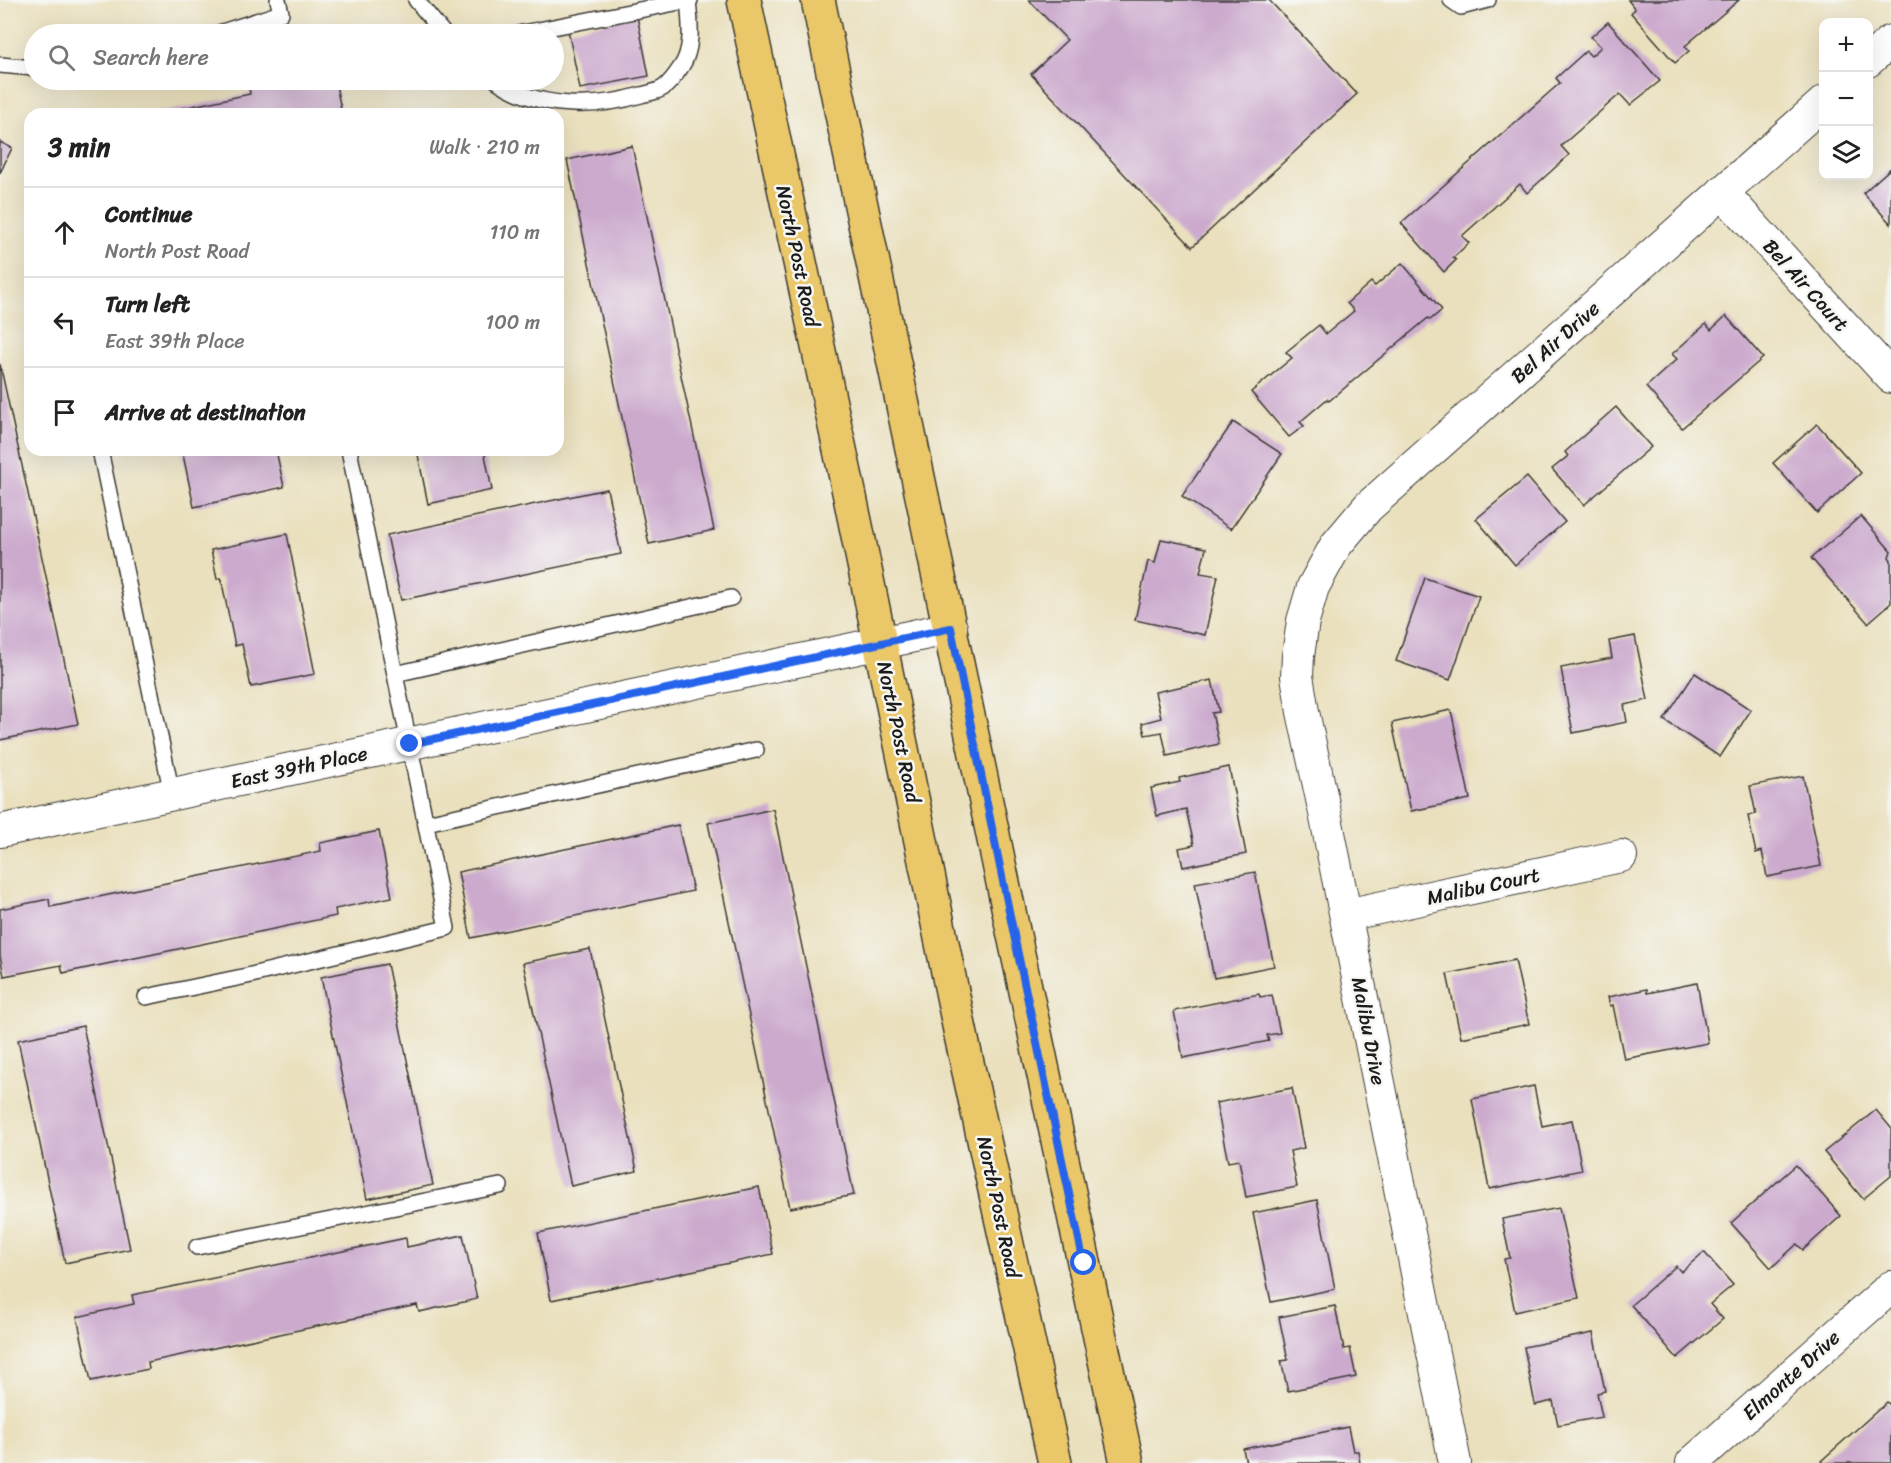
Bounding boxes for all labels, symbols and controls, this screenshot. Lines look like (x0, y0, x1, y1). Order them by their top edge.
map controls (1819, 18, 1873, 180)
button: + (1819, 18, 1873, 72)
search box (24, 24, 564, 90)
text: Search here (93, 38, 209, 77)
icon: search (45, 41, 78, 74)
button: − (1819, 72, 1873, 126)
text: 3 min (48, 124, 110, 170)
button: layers (1819, 126, 1873, 180)
text: Walk · 210 m (429, 130, 540, 165)
street label: North Post Road (765, 182, 830, 332)
text: Continue (105, 195, 193, 234)
text: 110 m (490, 215, 540, 250)
icon: ahead (48, 216, 81, 249)
street label: Bel Air Court (1754, 231, 1858, 340)
text: North Post Road (105, 234, 249, 269)
text: Turn left (105, 285, 190, 324)
street label: Bel Air Drive (1502, 292, 1608, 393)
text: 100 m (486, 305, 540, 340)
icon: left (48, 306, 81, 339)
text: East 39th Place (105, 324, 244, 359)
text: Arrive at destination (105, 393, 306, 432)
icon: arrive (48, 396, 81, 429)
street label: North Post Road (866, 658, 931, 808)
route end (396, 730, 422, 756)
street label: East 39th Place (227, 736, 371, 799)
street label: Malibu Court (1423, 857, 1543, 916)
street label: Malibu Drive (1341, 974, 1396, 1088)
street label: North Post Road (966, 1133, 1031, 1283)
route start (1070, 1249, 1096, 1275)
street label: Elmonte Drive (1734, 1321, 1849, 1429)

